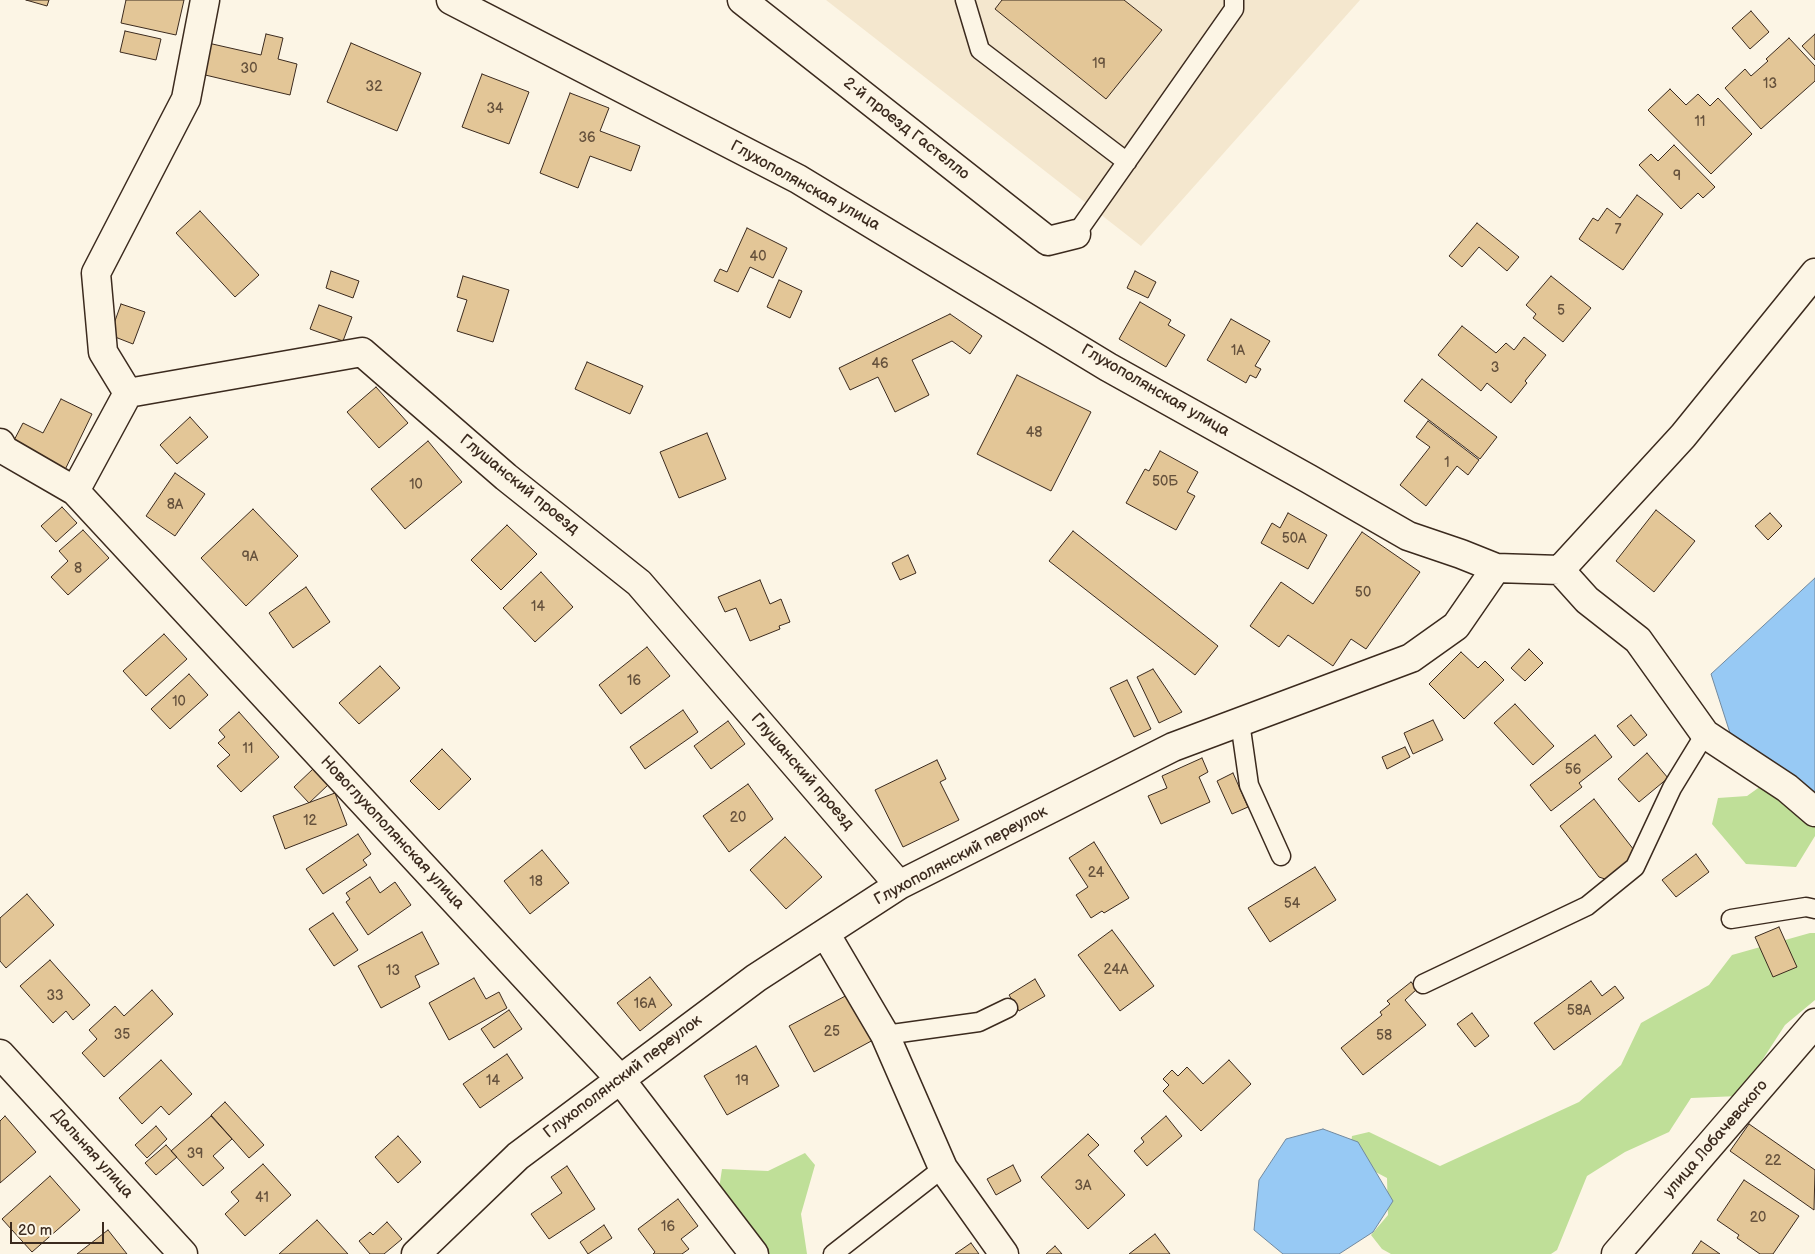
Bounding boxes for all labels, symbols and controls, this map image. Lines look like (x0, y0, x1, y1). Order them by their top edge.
house number: 19 (1092, 56, 1106, 72)
house number: 30 (241, 61, 257, 77)
street label: 2-й проезд Гастелло (839, 74, 973, 184)
house number: 13 (1763, 76, 1777, 92)
house number: 32 (366, 79, 382, 95)
house number: 34 (486, 101, 504, 117)
house number: 11 (1695, 114, 1705, 130)
house number: 36 (578, 130, 596, 146)
street label: Глухополянская улица (727, 137, 883, 235)
house number: 9 (1673, 168, 1681, 184)
house number: 7 (1615, 222, 1621, 238)
house number: 40 (750, 249, 766, 265)
house number: 5 (1557, 303, 1565, 319)
street label: Глухополянская улица (1077, 341, 1233, 441)
house number: 1А (1231, 343, 1245, 359)
house number: 46 (871, 356, 889, 372)
house number: 3 (1491, 360, 1499, 376)
house number: 48 (1026, 425, 1042, 441)
street label: Глушанский проезд (455, 431, 583, 539)
house number: 1 (1444, 455, 1450, 471)
house number: 50Б (1152, 474, 1178, 490)
house number: 10 (409, 477, 423, 493)
house number: 8А (167, 497, 183, 513)
house number: 50А (1282, 531, 1306, 547)
house number: 9А (242, 549, 258, 565)
house number: 8 (74, 561, 82, 577)
house number: 50 (1355, 585, 1371, 601)
house number: 14 (531, 599, 545, 615)
house number: 16 (627, 673, 641, 689)
house number: 10 (172, 694, 186, 710)
street label: Глушанский проезд (746, 710, 858, 834)
house number: 11 (243, 741, 253, 757)
street label: Новоглухополянская улица (316, 752, 468, 914)
house number: 56 (1565, 762, 1581, 778)
street label: Глухополянский переулок (871, 802, 1051, 910)
house number: 20 (730, 810, 746, 826)
house number: 12 (303, 813, 317, 829)
house number: 24 (1088, 865, 1104, 881)
house number: 18 (529, 874, 543, 890)
house number: 54 (1284, 896, 1300, 912)
house number: 24А (1103, 962, 1129, 978)
house number: 13 (386, 963, 400, 979)
house number: 33 (46, 988, 64, 1004)
house number: 16А (634, 996, 656, 1012)
house number: 58А (1567, 1003, 1591, 1019)
street label: Глухополянский переулок (540, 1011, 706, 1143)
house number: 25 (824, 1024, 840, 1040)
house number: 35 (114, 1027, 130, 1043)
house number: 58 (1376, 1028, 1392, 1044)
house number: 14 (486, 1073, 500, 1089)
house number: 19 (735, 1073, 749, 1089)
street label: улица Лобачевского (1660, 1076, 1772, 1202)
street label: Дальняя улица (47, 1106, 137, 1202)
house number: 39 (187, 1146, 203, 1162)
house number: 22 (1765, 1153, 1781, 1169)
house number: 3А (1074, 1178, 1092, 1194)
house number: 41 (255, 1190, 269, 1206)
house number: 20 (1750, 1210, 1766, 1226)
scale bar (12, 1212, 106, 1244)
house number: 16 (661, 1219, 675, 1235)
text: 20 m (18, 1221, 52, 1240)

